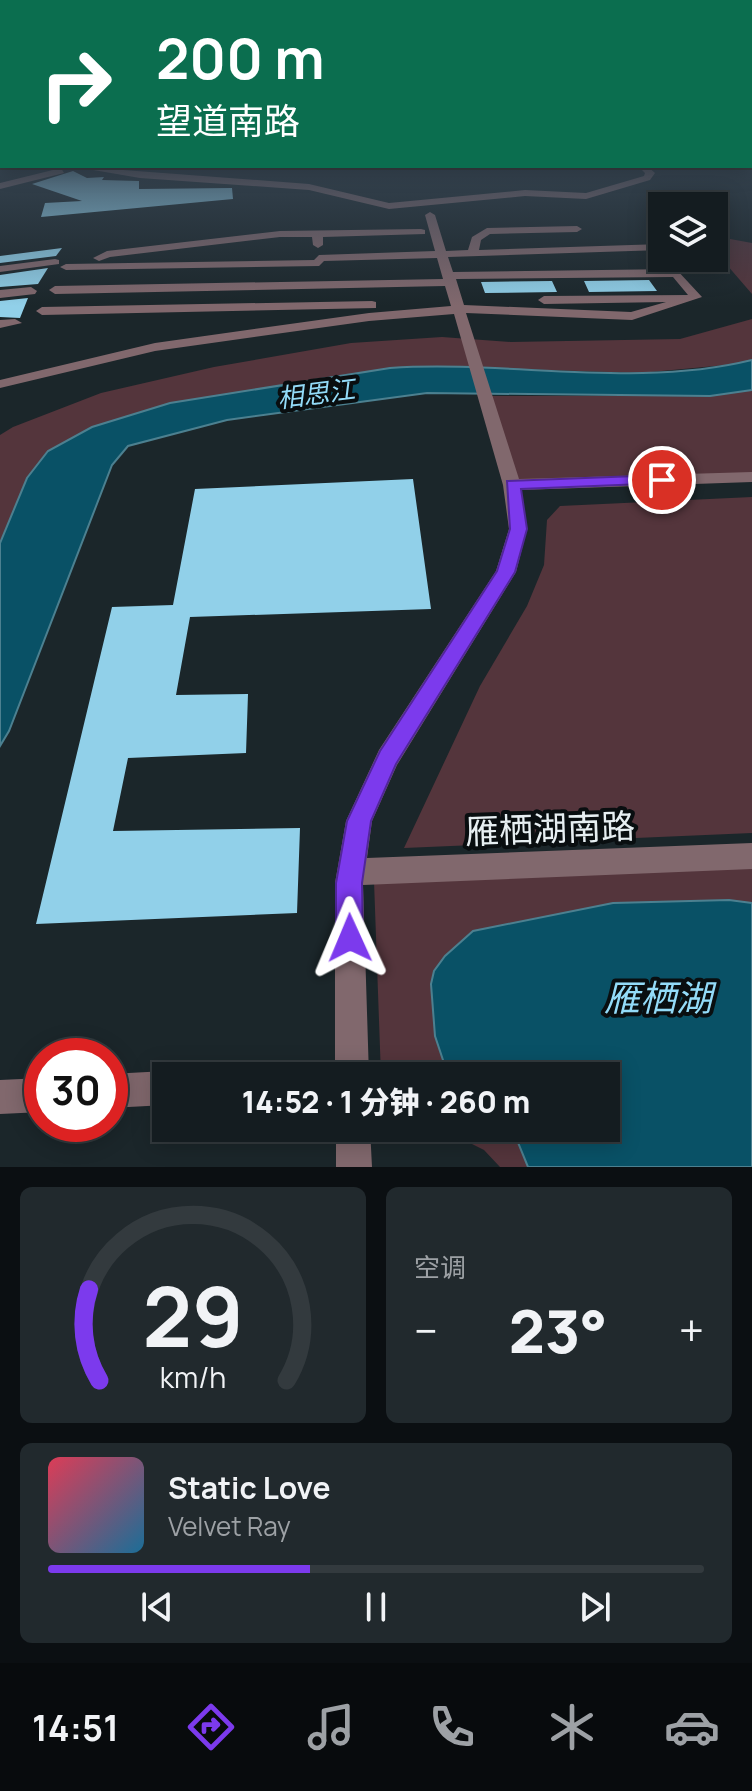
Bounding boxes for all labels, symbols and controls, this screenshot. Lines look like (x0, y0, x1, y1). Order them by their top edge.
text: 200 m (156, 19, 325, 96)
icon: right (24, 32, 128, 136)
text: 望道南路 (156, 96, 300, 145)
map controls (648, 192, 728, 272)
button: layers (648, 192, 728, 272)
water label: 相思江 (275, 370, 360, 416)
pin (628, 446, 696, 514)
icon: arrive (640, 458, 684, 502)
street label: 雁栖湖南路 (464, 802, 636, 854)
position arrow (308, 896, 392, 980)
water label: 雁栖湖 (604, 973, 717, 1022)
speed limit sign: 30 (24, 1038, 128, 1142)
text: 14:52 · 1 分钟 · 260 m (242, 1081, 530, 1122)
text: 空调 (414, 1249, 466, 1285)
text: 29 (142, 1258, 244, 1372)
text: 23° (509, 1289, 608, 1371)
text: − (414, 1300, 438, 1360)
text: + (679, 1300, 704, 1360)
text: km/h (160, 1358, 226, 1397)
text: Static Love (168, 1467, 331, 1508)
text: Velvet Ray (168, 1508, 291, 1544)
icon: previous (135, 1585, 179, 1629)
icon: pause (354, 1585, 398, 1629)
icon: next (573, 1585, 617, 1629)
icon: directions (183, 1699, 239, 1755)
icon: music (303, 1699, 359, 1755)
icon: phone (424, 1699, 480, 1755)
icon: climate (544, 1699, 600, 1755)
icon: car (664, 1699, 720, 1755)
text: 14:51 (32, 1703, 119, 1752)

